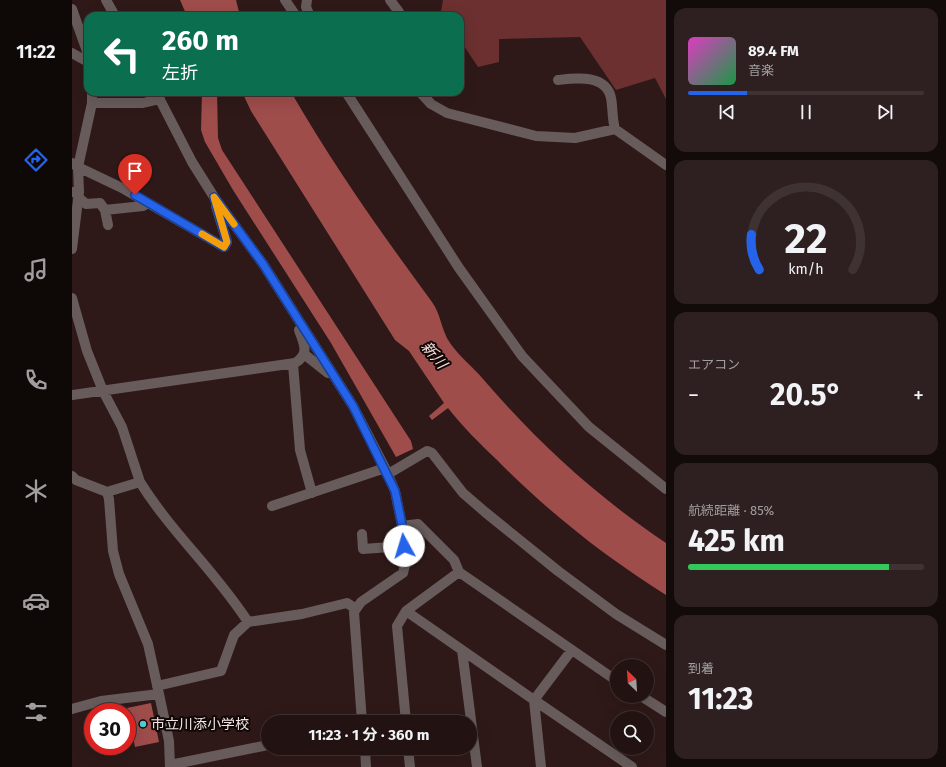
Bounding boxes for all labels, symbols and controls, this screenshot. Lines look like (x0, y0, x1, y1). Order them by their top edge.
text: 260 m (162, 24, 239, 57)
icon: left (96, 28, 148, 80)
text: 11:22 (16, 41, 56, 63)
text: 89.4 FM (748, 42, 799, 60)
text: 左折 (162, 62, 198, 84)
text: 音楽 (748, 63, 774, 78)
icon: previous (716, 101, 738, 123)
icon: pause (795, 101, 817, 123)
icon: next (874, 101, 896, 123)
icon: directions (22, 146, 50, 174)
pin (118, 154, 152, 195)
icon: arrive (124, 160, 146, 182)
text: 22 (784, 213, 828, 263)
icon: music (22, 256, 50, 284)
text: km/h (788, 260, 824, 277)
water label: 新川 (417, 338, 452, 374)
text: エアコン (688, 357, 740, 372)
icon: phone (22, 366, 50, 394)
text: 20.5° (770, 377, 842, 413)
text: − (688, 382, 699, 409)
text: + (913, 382, 924, 409)
icon: climate (22, 477, 50, 505)
text: 航続距離 · 85% (688, 503, 774, 518)
text: 425 km (688, 523, 785, 559)
position arrow (383, 525, 425, 567)
icon: car (22, 587, 50, 615)
north arrow (610, 659, 654, 703)
map controls (610, 659, 654, 755)
text: 到着 (688, 661, 714, 676)
text: 11:23 (688, 681, 753, 717)
icon: filters (22, 698, 50, 726)
speed limit sign: 30 (84, 703, 136, 755)
button: search (610, 711, 654, 755)
place label: 市立川添小学校 (151, 716, 249, 733)
marker: 市立川添小学校 (138, 719, 148, 729)
text: 11:23 · 1 分 · 360 m (309, 726, 429, 744)

